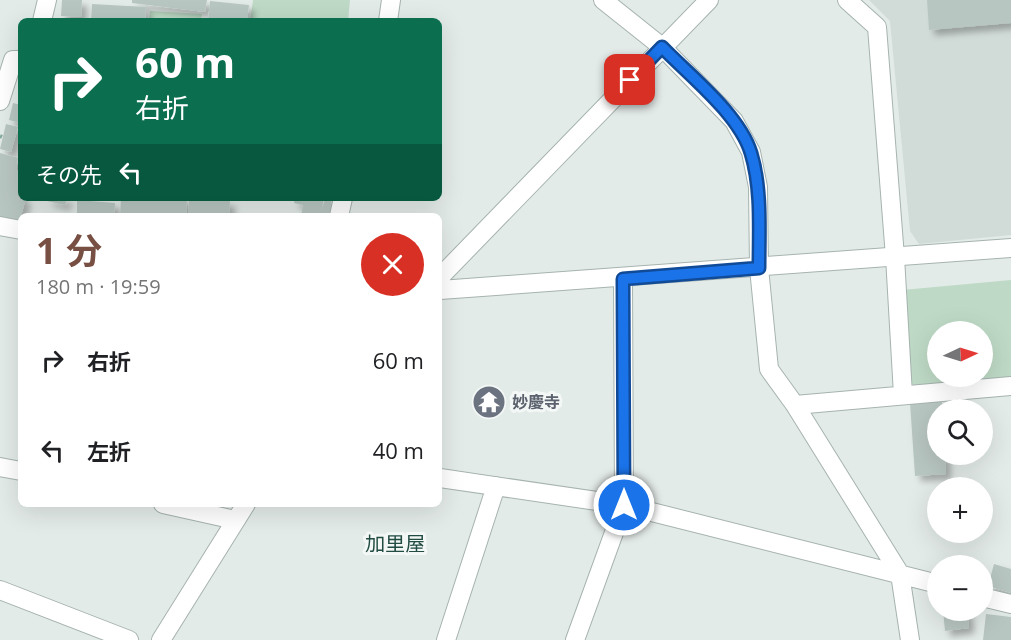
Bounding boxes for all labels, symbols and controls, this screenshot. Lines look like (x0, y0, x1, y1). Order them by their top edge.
text: 60 m (135, 33, 235, 90)
icon: right (36, 42, 114, 120)
pin (604, 54, 655, 105)
icon: arrive (613, 63, 646, 96)
text: 右折 (135, 89, 189, 126)
icon: left (114, 156, 147, 189)
text: その先 (36, 159, 102, 189)
text: 1 分 (36, 226, 102, 275)
button: close (361, 233, 424, 296)
text: 180 m · 19:59 (36, 273, 161, 300)
north arrow (927, 321, 993, 387)
map controls (927, 321, 993, 621)
icon: right (36, 344, 69, 377)
text: 60 m (373, 345, 424, 375)
text: 右折 (87, 346, 131, 376)
temple icon: 妙慶寺 (471, 384, 507, 420)
place label: 妙慶寺 (512, 391, 560, 413)
button: search (927, 399, 993, 465)
icon: left (36, 434, 69, 467)
text: 40 m (373, 435, 424, 465)
text: 左折 (87, 436, 131, 466)
position arrow (592, 473, 656, 537)
button: + (927, 477, 993, 543)
district label: 加里屋 (365, 530, 425, 557)
button: − (927, 555, 993, 621)

